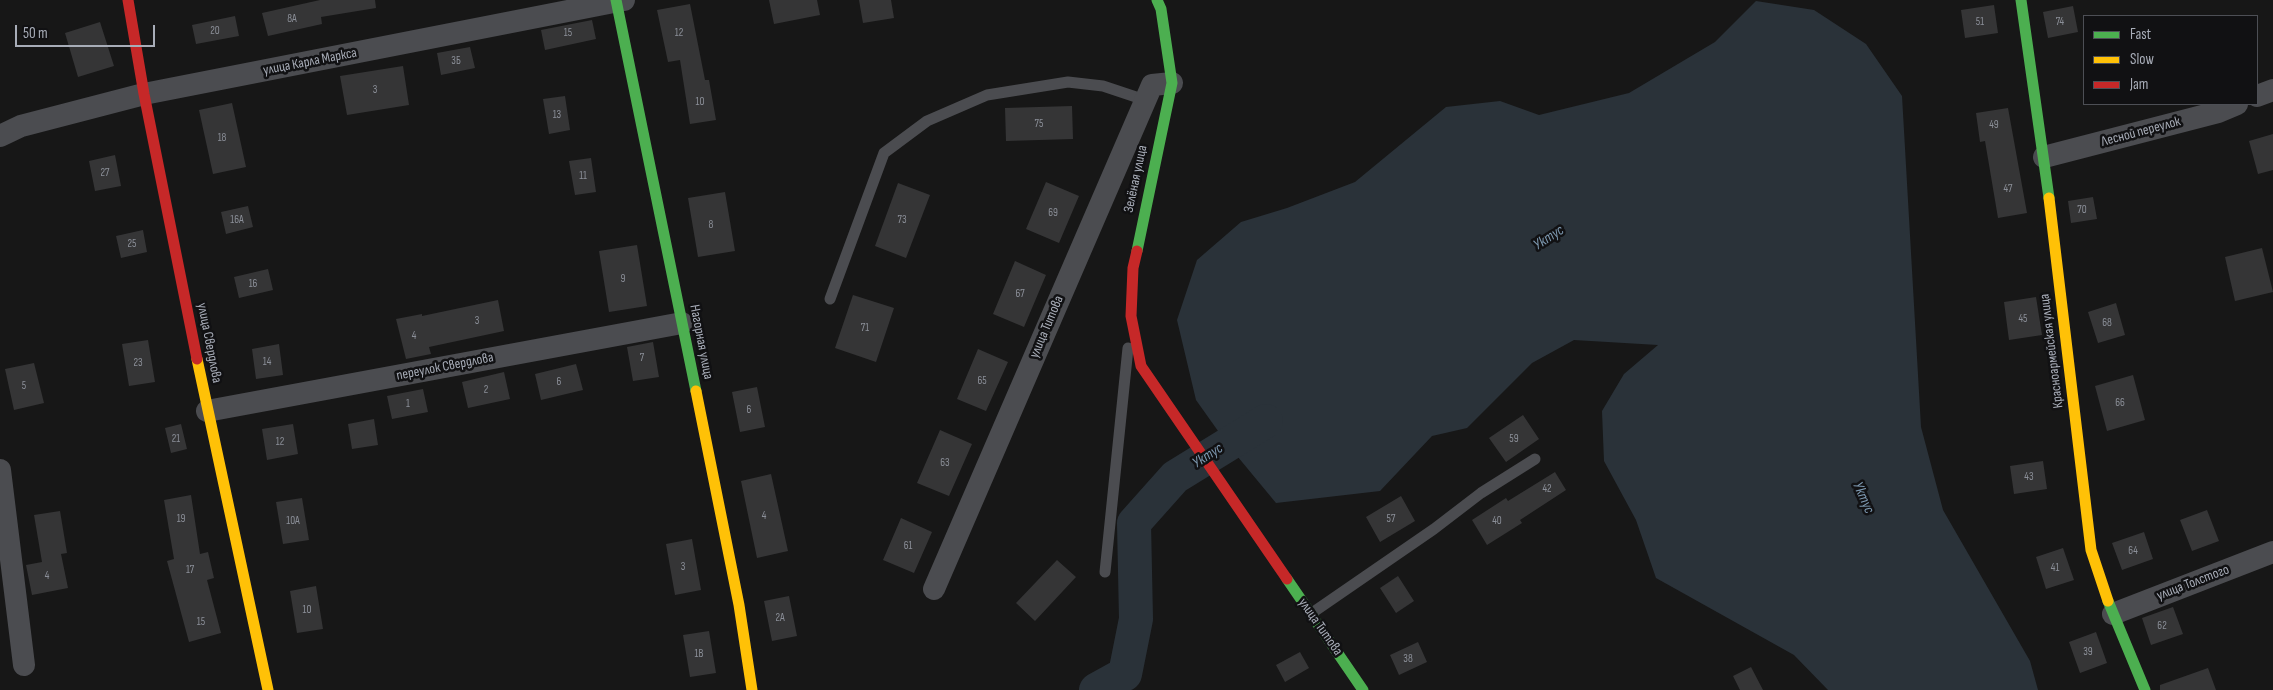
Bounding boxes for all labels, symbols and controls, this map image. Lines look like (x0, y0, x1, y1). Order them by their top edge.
house number: 8А (287, 12, 297, 26)
scale bar (18, 15, 158, 47)
house number: 51 (1976, 15, 1984, 29)
house number: 74 (2056, 15, 2064, 29)
legend (2083, 15, 2258, 105)
text: 50 m (23, 24, 48, 43)
house number: 20 (210, 24, 220, 38)
text: Fast (2130, 25, 2151, 44)
house number: 15 (564, 26, 572, 40)
house number: 12 (675, 26, 683, 40)
street label: улица Карла Маркса (262, 45, 358, 79)
text: Slow (2130, 50, 2154, 69)
house number: 3Б (451, 54, 461, 68)
text: Jam (2130, 75, 2148, 94)
house number: 3 (373, 83, 377, 97)
house number: 10 (696, 95, 704, 109)
house number: 13 (553, 108, 561, 122)
street label: Лесной переулок (2100, 113, 2182, 151)
house number: 75 (1035, 117, 1043, 131)
house number: 49 (1989, 118, 1999, 132)
house number: 18 (218, 131, 226, 145)
street label: Зелёная улица (1121, 144, 1151, 214)
house number: 27 (101, 166, 109, 180)
house number: 11 (579, 169, 587, 183)
house number: 47 (2004, 182, 2012, 196)
house number: 70 (2077, 203, 2087, 217)
house number: 69 (1048, 206, 1058, 220)
house number: 16А (230, 213, 244, 227)
house number: 73 (897, 213, 907, 227)
house number: 8 (709, 218, 713, 232)
water label: Уктус (1530, 222, 1568, 254)
house number: 25 (128, 237, 136, 251)
house number: 9 (621, 272, 625, 286)
house number: 16 (249, 277, 257, 291)
house number: 67 (1015, 287, 1025, 301)
street label: улица Титова (1026, 293, 1068, 361)
street label: Красноармейская улица (2037, 293, 2067, 409)
street label: улица Свердлова (193, 301, 225, 385)
street label: Нагорная улица (686, 303, 716, 381)
house number: 45 (2018, 312, 2028, 326)
house number: 3 (475, 314, 479, 328)
house number: 68 (2102, 316, 2112, 330)
house number: 71 (861, 321, 869, 335)
house number: 4 (412, 329, 416, 343)
street label: переулок Свердлова (395, 349, 495, 385)
house number: 7 (640, 351, 644, 365)
house number: 14 (263, 355, 271, 369)
house number: 23 (133, 356, 143, 370)
house number: 65 (977, 374, 987, 388)
house number: 6 (557, 375, 561, 389)
house number: 5 (22, 379, 26, 393)
house number: 2 (484, 383, 488, 397)
house number: 66 (2115, 396, 2125, 410)
house number: 1 (406, 397, 410, 411)
house number: 6 (747, 403, 751, 417)
house number: 21 (172, 432, 180, 446)
house number: 59 (1509, 432, 1519, 446)
house number: 12 (276, 435, 284, 449)
water label: Уктус (1189, 440, 1227, 472)
house number: 63 (940, 456, 950, 470)
house number: 43 (2024, 470, 2034, 484)
water label: Уктус (1848, 479, 1878, 517)
house number: 42 (1542, 482, 1552, 496)
house number: 4 (762, 509, 766, 523)
house number: 19 (177, 512, 185, 526)
house number: 57 (1387, 512, 1395, 526)
house number: 10А (286, 514, 300, 528)
house number: 40 (1492, 514, 1502, 528)
house number: 61 (904, 539, 912, 553)
house number: 64 (2128, 544, 2138, 558)
house number: 3 (681, 560, 685, 574)
house number: 41 (2051, 561, 2059, 575)
street label: улица Толстого (2154, 561, 2232, 605)
house number: 17 (186, 563, 194, 577)
house number: 4 (45, 569, 49, 583)
street label: улица Титова (1294, 595, 1346, 659)
house number: 10 (303, 603, 311, 617)
house number: 2А (775, 611, 785, 625)
house number: 15 (197, 615, 205, 629)
house number: 62 (2157, 619, 2167, 633)
house number: 39 (2083, 645, 2093, 659)
house number: 1В (695, 647, 703, 661)
house number: 38 (1403, 652, 1413, 666)

